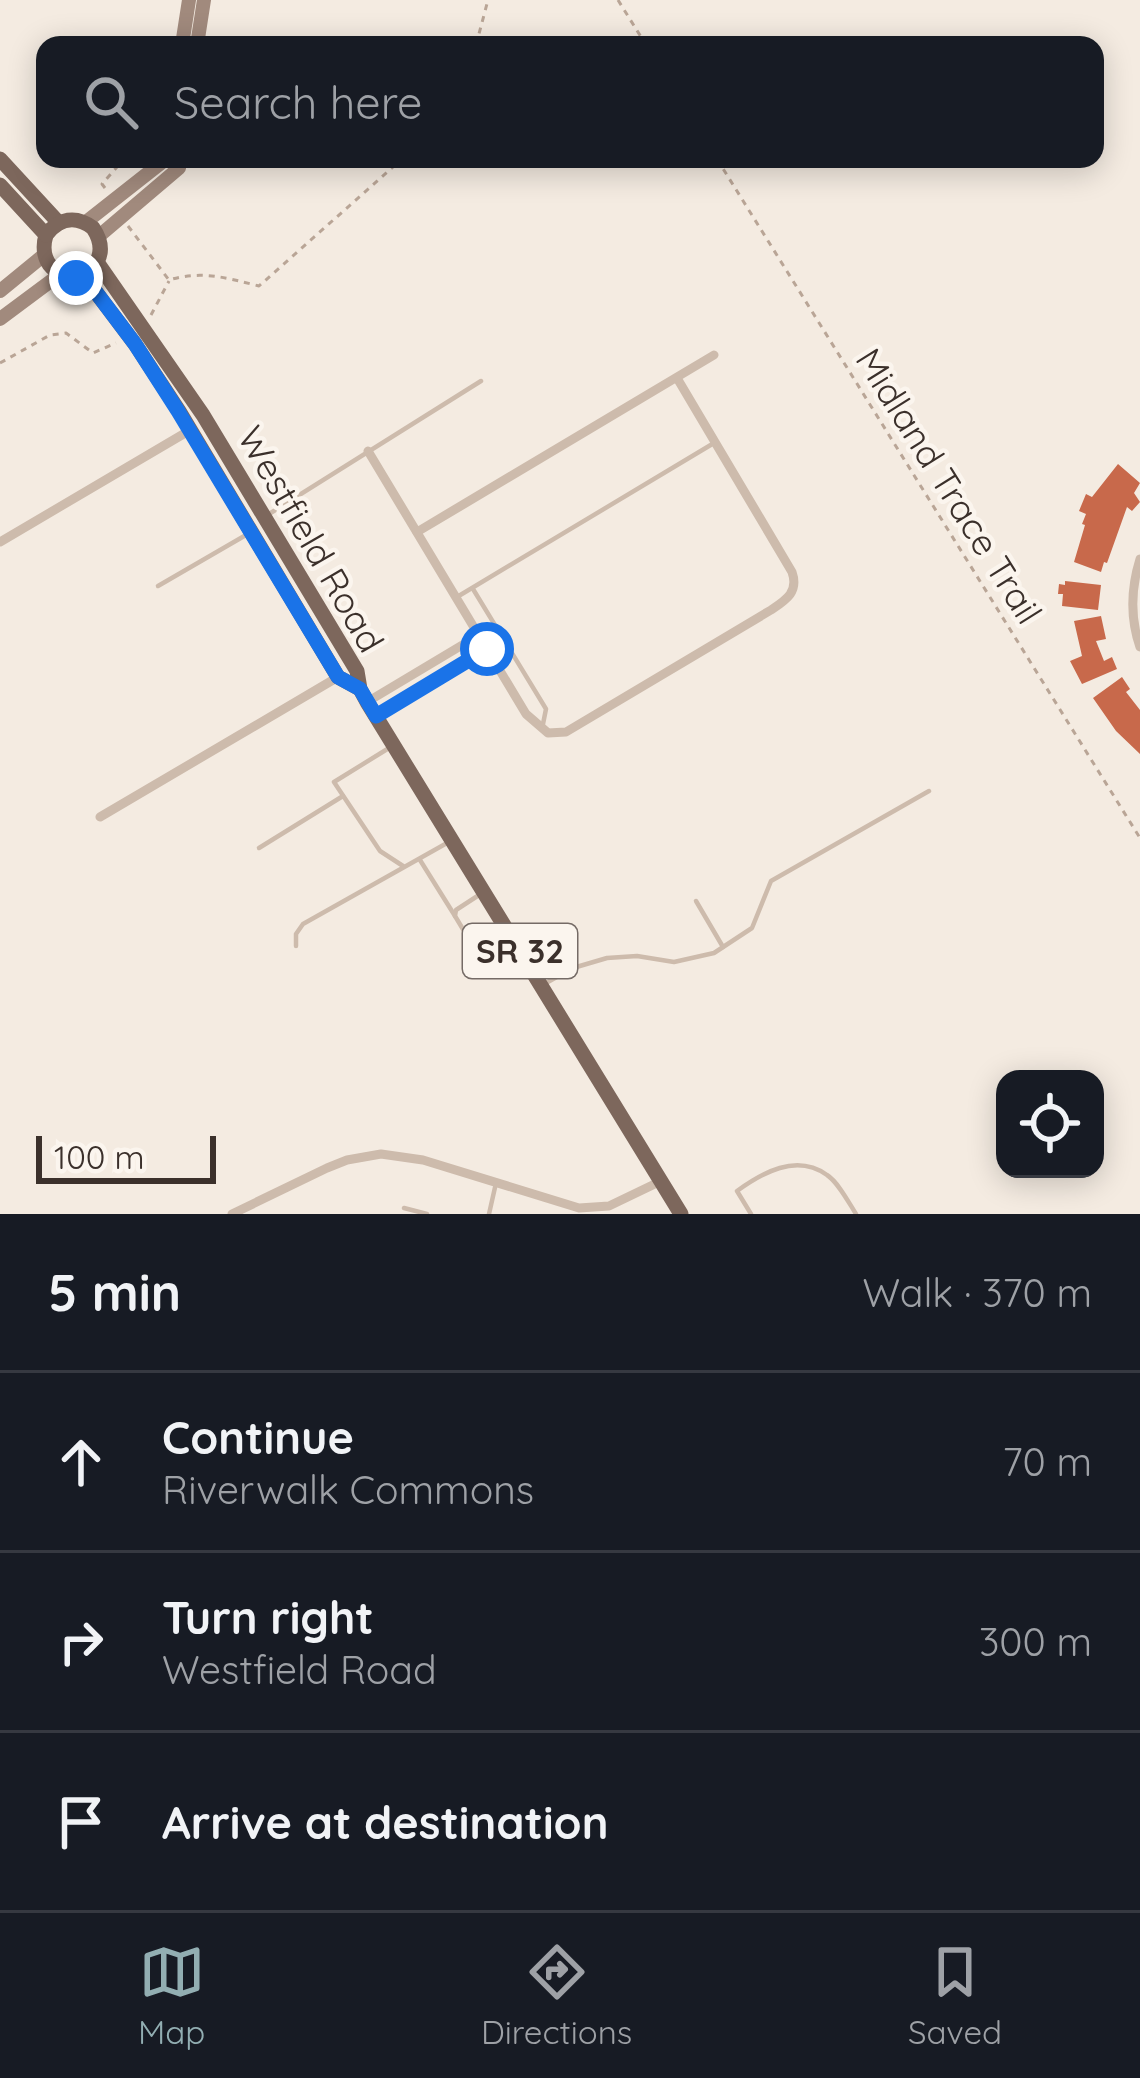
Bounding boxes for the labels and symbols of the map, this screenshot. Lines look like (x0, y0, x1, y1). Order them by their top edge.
route end (49, 251, 103, 305)
street label: Midland Trace Trail (847, 340, 1052, 632)
street label: Westfield Road (229, 418, 394, 660)
route start (460, 622, 514, 676)
road number: SR 32 (463, 924, 577, 978)
scale bar (36, 1130, 216, 1183)

